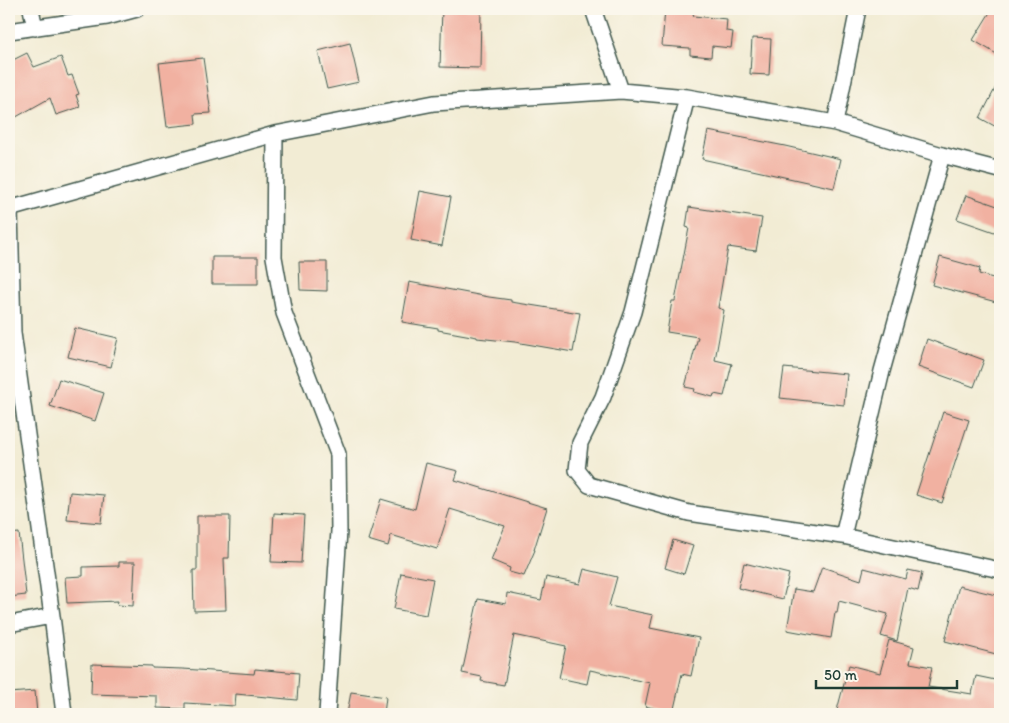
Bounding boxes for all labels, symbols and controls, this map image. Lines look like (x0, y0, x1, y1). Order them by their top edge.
scale bar (816, 658, 958, 690)
text: 50 m (824, 666, 857, 684)

